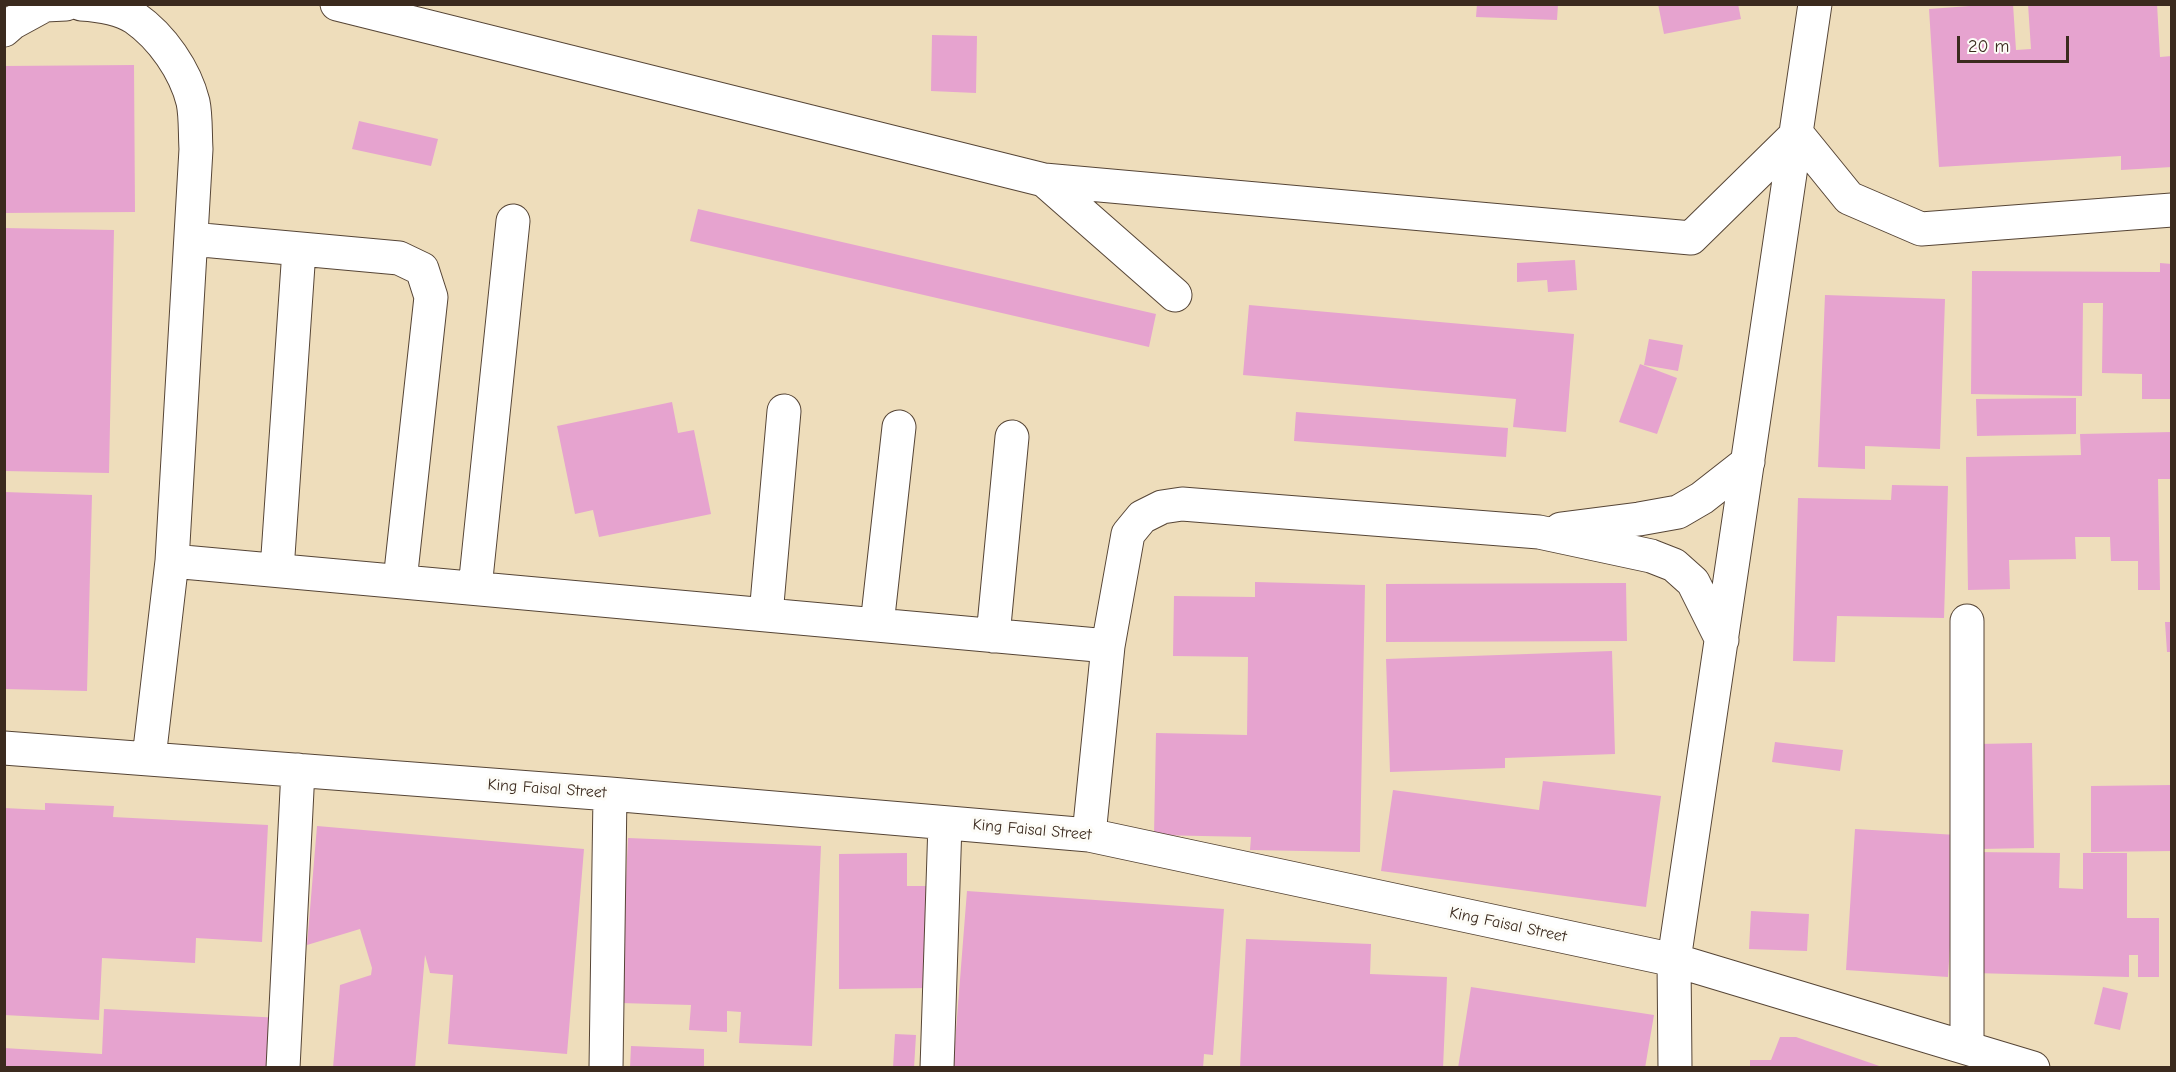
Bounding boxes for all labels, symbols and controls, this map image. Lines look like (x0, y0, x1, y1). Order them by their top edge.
scale bar (1960, 24, 2072, 62)
text: 20 m (1968, 36, 2009, 57)
street label: King Faisal Street (487, 775, 607, 803)
street label: King Faisal Street (972, 815, 1092, 845)
street label: King Faisal Street (1448, 903, 1568, 947)

